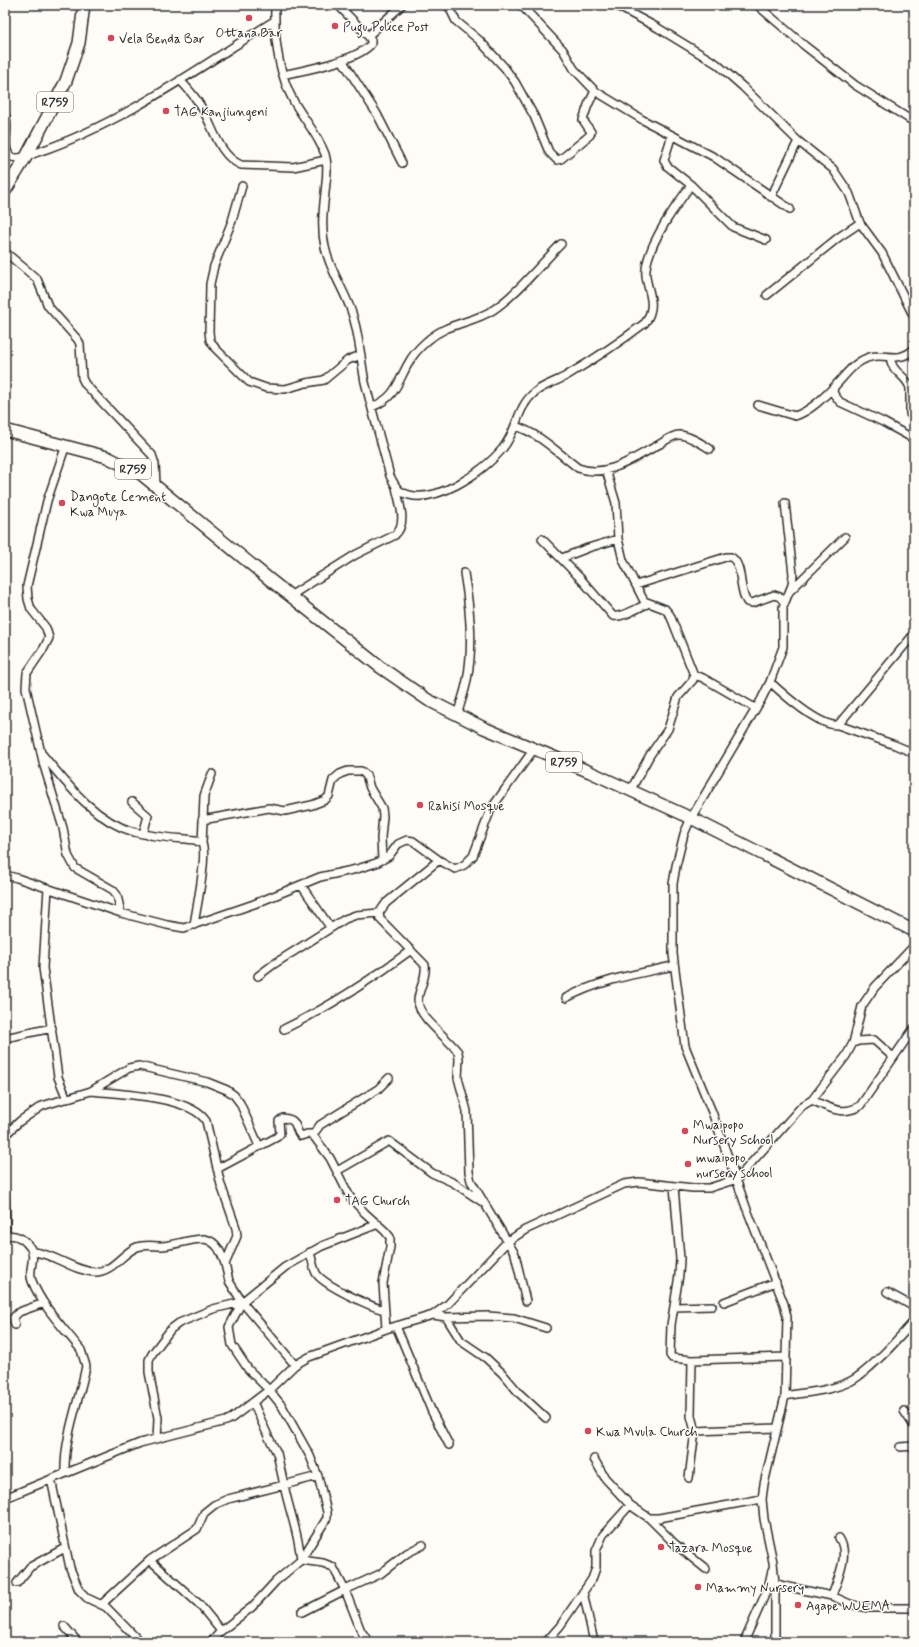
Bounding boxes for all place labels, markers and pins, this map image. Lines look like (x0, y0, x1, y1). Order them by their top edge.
marker: Ottana Bar (244, 13, 254, 23)
place label: Pugu Police Post (343, 19, 429, 38)
marker: Pugu Police Post (330, 21, 340, 31)
place label: Ottana Bar (216, 25, 283, 42)
place label: Vela Benda Bar (119, 31, 205, 48)
marker: Vela Benda Bar (106, 33, 116, 43)
place label: TAG Kanjiungeni (174, 104, 268, 121)
marker: TAG Kanjiungeni (161, 106, 171, 116)
place label: Dangote Cement Kwa Muya (70, 489, 166, 521)
marker: Dangote Cement Kwa Muya (57, 498, 67, 508)
place label: Rahisi Mosque (428, 798, 505, 815)
marker: Rahisi Mosque (415, 800, 425, 810)
place label: Mwaipopo Nursery School (693, 1117, 774, 1149)
marker: Mwaipopo Nursery School (680, 1126, 690, 1136)
place label: mwaipopo nursery school (696, 1150, 772, 1182)
marker: mwaipopo nursery school (683, 1159, 693, 1169)
place label: TAG Church (345, 1193, 410, 1210)
marker: TAG Church (332, 1195, 342, 1205)
place label: Kwa Mvula Church (596, 1424, 698, 1441)
marker: Kwa Mvula Church (583, 1426, 593, 1436)
place label: Tazara Mosque (669, 1540, 753, 1557)
marker: Tazara Mosque (656, 1542, 666, 1552)
place label: Mammy Nursery (706, 1580, 804, 1597)
marker: Mammy Nursery (693, 1582, 703, 1592)
place label: Agape WUEMA (806, 1598, 890, 1615)
marker: Agape WUEMA (793, 1600, 803, 1610)

